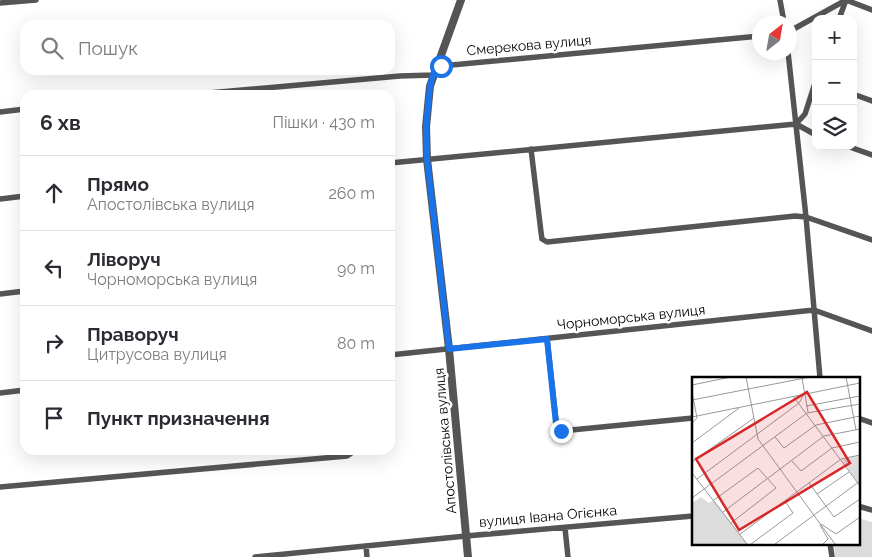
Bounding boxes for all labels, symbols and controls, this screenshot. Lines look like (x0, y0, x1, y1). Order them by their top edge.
north arrow (752, 15, 797, 60)
map controls (812, 15, 857, 150)
button: + (812, 15, 857, 60)
search box (20, 20, 395, 75)
street label: Смерекова вулиця (466, 32, 592, 58)
icon: search (38, 34, 66, 62)
text: Пошук (78, 37, 138, 59)
route start (430, 55, 453, 78)
button: − (812, 60, 857, 105)
button: layers (812, 105, 857, 150)
text: 6 хв (40, 110, 81, 135)
text: Пішки · 430 m (272, 113, 375, 132)
text: Прямо (87, 173, 149, 195)
icon: ahead (40, 179, 68, 207)
text: 260 m (328, 184, 375, 203)
text: Апостолівська вулиця (87, 195, 255, 214)
text: Ліворуч (87, 248, 161, 270)
icon: left (40, 254, 68, 282)
text: 90 m (337, 259, 375, 278)
text: Чорноморська вулиця (87, 270, 257, 289)
street label: Чорноморська вулиця (556, 301, 706, 333)
text: Праворуч (87, 323, 179, 345)
icon: right (40, 329, 68, 357)
text: 80 m (337, 334, 375, 353)
text: Цитрусова вулиця (87, 345, 227, 364)
street label: Апостолівська вулиця (431, 367, 459, 515)
inset map (692, 377, 860, 544)
icon: arrive (40, 404, 68, 432)
text: Пункт призначення (87, 407, 270, 429)
route end (550, 420, 573, 443)
street label: вулиця Івана Огієнка (478, 502, 618, 530)

